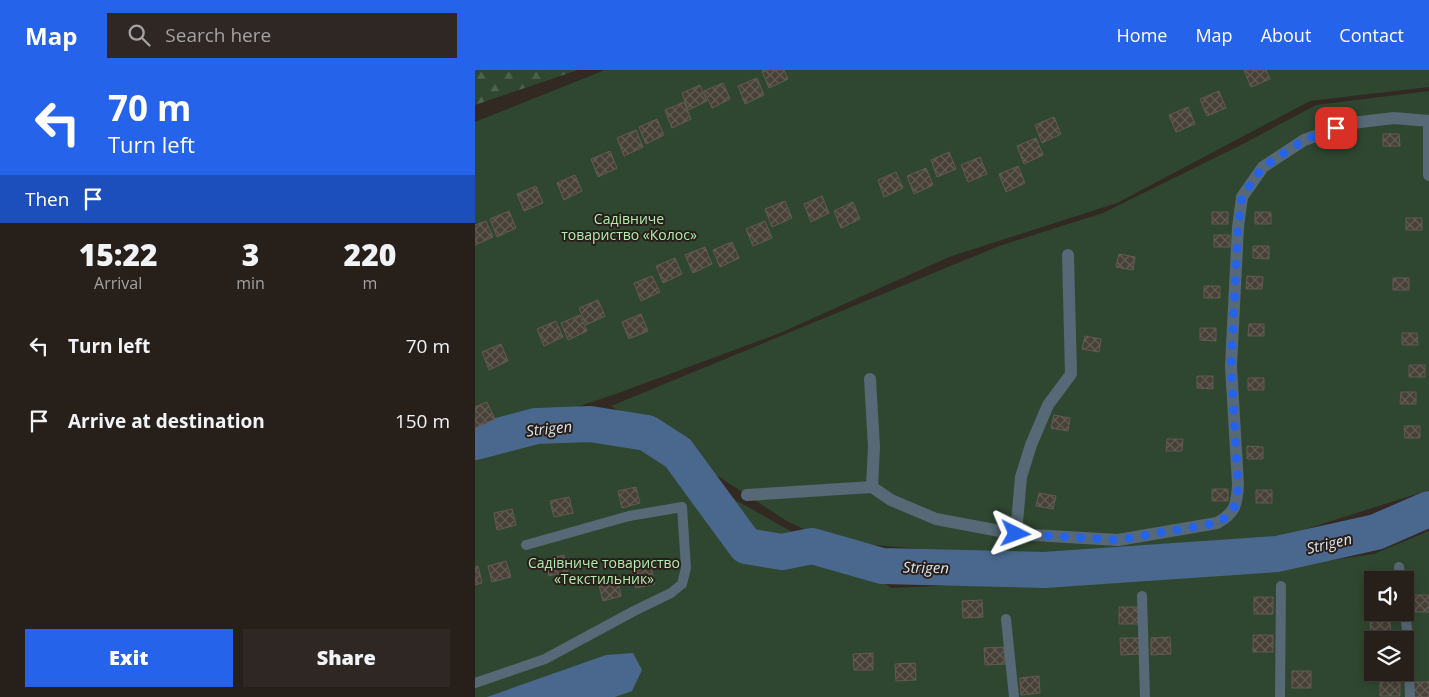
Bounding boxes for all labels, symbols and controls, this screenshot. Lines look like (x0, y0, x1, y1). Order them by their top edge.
search box (107, 13, 457, 58)
text: Map (25, 19, 77, 52)
icon: search (125, 21, 153, 49)
text: Search here (165, 22, 271, 48)
text: Home (1117, 23, 1167, 47)
text: Map (1195, 23, 1233, 47)
text: About (1261, 23, 1311, 47)
text: Contact (1339, 23, 1404, 47)
text: 70 m (108, 84, 191, 131)
icon: left (25, 90, 90, 155)
pin (1315, 107, 1357, 149)
icon: arrive (1322, 114, 1350, 142)
text: Turn left (108, 129, 195, 159)
icon: arrive (79, 185, 107, 213)
text: Then (25, 186, 69, 212)
park label: Садівниче товариство «Колос» (561, 209, 697, 244)
text: 15:22 (79, 234, 158, 275)
text: 3 (242, 234, 259, 275)
text: 220 (344, 234, 396, 275)
text: Arrival (94, 272, 142, 294)
text: min (236, 272, 265, 294)
text: m (363, 272, 377, 294)
icon: left (25, 332, 53, 360)
text: Turn left (68, 333, 150, 359)
text: 70 m (406, 333, 450, 359)
icon: arrive (25, 407, 53, 435)
text: Arrive at destination (68, 408, 265, 434)
text: 150 m (395, 408, 450, 434)
water label: Strigen (525, 416, 573, 440)
position arrow (989, 507, 1041, 559)
water label: Strigen (1304, 528, 1354, 558)
park label: Садівниче товариство «Текстильник» (528, 553, 680, 588)
water label: Strigen (903, 557, 949, 577)
map controls (1364, 571, 1414, 681)
button: sound (1364, 571, 1414, 621)
button: Exit (25, 629, 233, 687)
button: Share (243, 629, 450, 687)
button: layers (1364, 631, 1414, 681)

